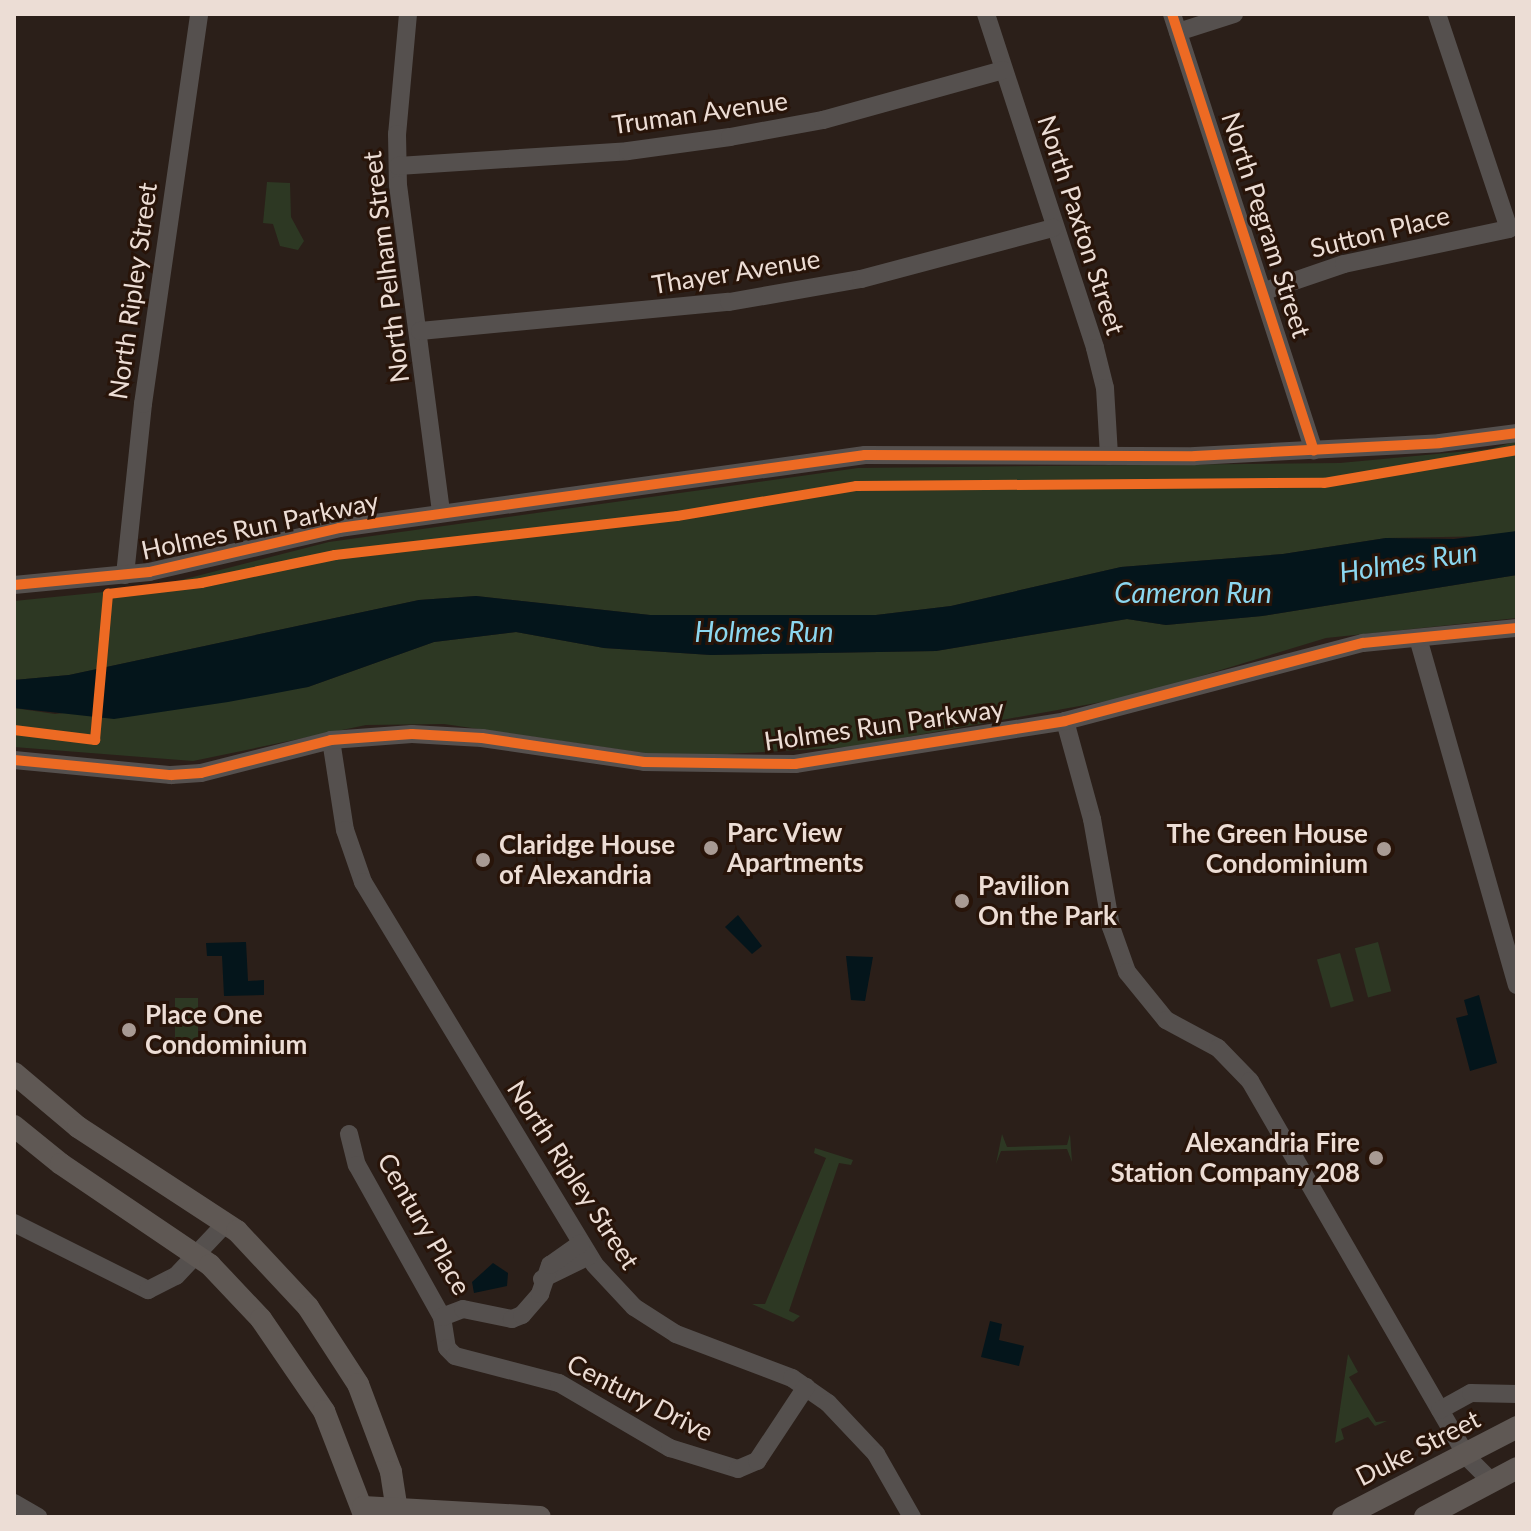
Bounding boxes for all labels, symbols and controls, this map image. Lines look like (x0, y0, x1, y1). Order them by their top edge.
street label: Truman Avenue (610, 85, 790, 141)
street label: North Pegram Street (1215, 108, 1317, 342)
street label: North Paxton Street (1031, 111, 1131, 339)
street label: North Pelham Street (356, 150, 416, 384)
street label: North Ripley Street (102, 180, 164, 402)
street label: Sutton Place (1307, 200, 1453, 264)
street label: Thayer Avenue (649, 243, 823, 301)
street label: Holmes Run Parkway (138, 486, 382, 566)
water label: Holmes Run (1337, 534, 1479, 588)
water label: Cameron Run (1114, 575, 1272, 609)
water label: Holmes Run (695, 614, 833, 648)
street label: Holmes Run Parkway (762, 693, 1006, 757)
place label: Parc View Apartments (727, 817, 864, 878)
place label: The Green House Condominium (1166, 818, 1368, 880)
place label: Claridge House of Alexandria (499, 829, 675, 890)
marker: Parc View Apartments (702, 839, 720, 857)
marker: The Green House Condominium (1375, 840, 1393, 858)
marker: Claridge House of Alexandria (474, 851, 492, 869)
place label: Pavilion On the Park (978, 870, 1117, 932)
marker: Pavilion On the Park (953, 892, 971, 910)
place label: Place One Condominium (145, 999, 307, 1060)
marker: Place One Condominium (120, 1021, 138, 1039)
street label: North Ripley Street (500, 1075, 646, 1275)
place label: Alexandria Fire Station Company 208 (1110, 1127, 1360, 1188)
street label: Century Place (371, 1147, 477, 1301)
marker: Alexandria Fire Station Company 208 (1367, 1149, 1385, 1167)
street label: Century Drive (561, 1348, 719, 1448)
street label: Duke Street (1351, 1403, 1485, 1493)

